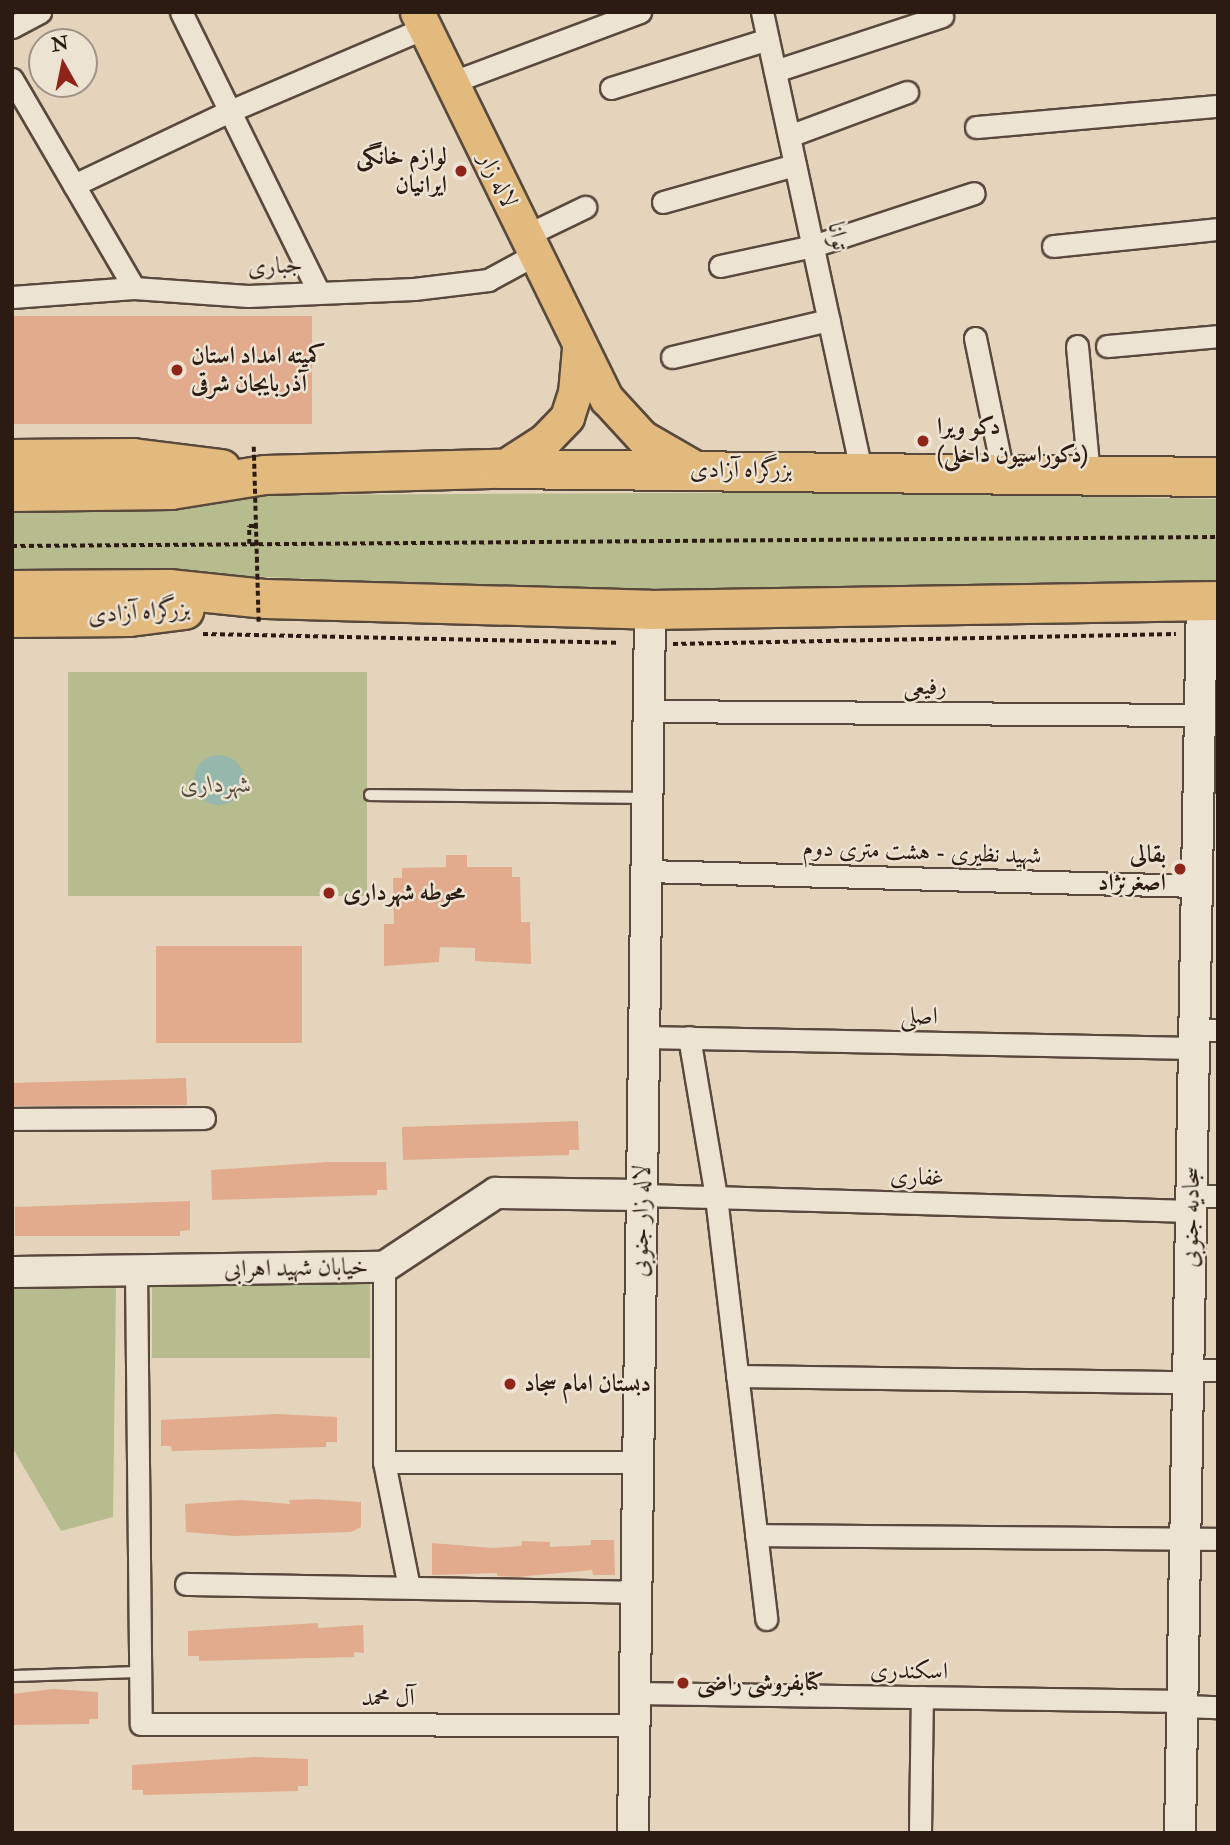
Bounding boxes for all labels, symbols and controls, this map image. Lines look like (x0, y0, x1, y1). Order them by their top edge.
north arrow (28, 28, 98, 98)
text: N (50, 31, 70, 57)
place label: لوازم خانگی ایرانیان (356, 143, 447, 199)
street label: لاله زار (472, 148, 524, 212)
marker: لوازم خانگی ایرانیان (453, 163, 469, 179)
street label: توانا (821, 219, 855, 253)
street label: جباری (247, 250, 303, 282)
place label: کمیته امداد استان آذربایجان شرقی (191, 342, 326, 398)
marker: کمیته امداد استان آذربایجان شرقی (169, 362, 185, 378)
place label: دکو ویرا (دکوراسیون داخلی) (937, 413, 1088, 469)
marker: دکو ویرا (دکوراسیون داخلی) (915, 433, 931, 449)
street label: بزرگراه آزادی (690, 456, 792, 484)
street label: بزرگراه آزادی (87, 594, 191, 630)
street label: رفیعی (903, 673, 947, 701)
park label: شهرداری (180, 771, 252, 799)
street label: شهید نظیری - هشت متری دوم (802, 833, 1042, 871)
place label: بقالی اصغرنژاد (1098, 841, 1166, 897)
marker: بقالی اصغرنژاد (1172, 861, 1188, 877)
place label: محوطه شهرداری (343, 879, 465, 907)
marker: محوطه شهرداری (321, 885, 337, 901)
street label: اصلی (900, 1001, 938, 1031)
street label: غفاری (890, 1162, 944, 1192)
street label: لاله زار جنوبی (626, 1165, 656, 1277)
street label: سجادیه جنوبی (1176, 1166, 1206, 1268)
street label: خیابان شهید اهرابی (223, 1252, 369, 1284)
place label: دبستان امام سجاد (524, 1370, 651, 1398)
marker: دبستان امام سجاد (502, 1376, 518, 1392)
street label: اسکندری (870, 1656, 948, 1686)
place label: کتابفروشی راضی (697, 1669, 824, 1697)
marker: کتابفروشی راضی (675, 1675, 691, 1691)
street label: آل محمد (361, 1684, 415, 1712)

